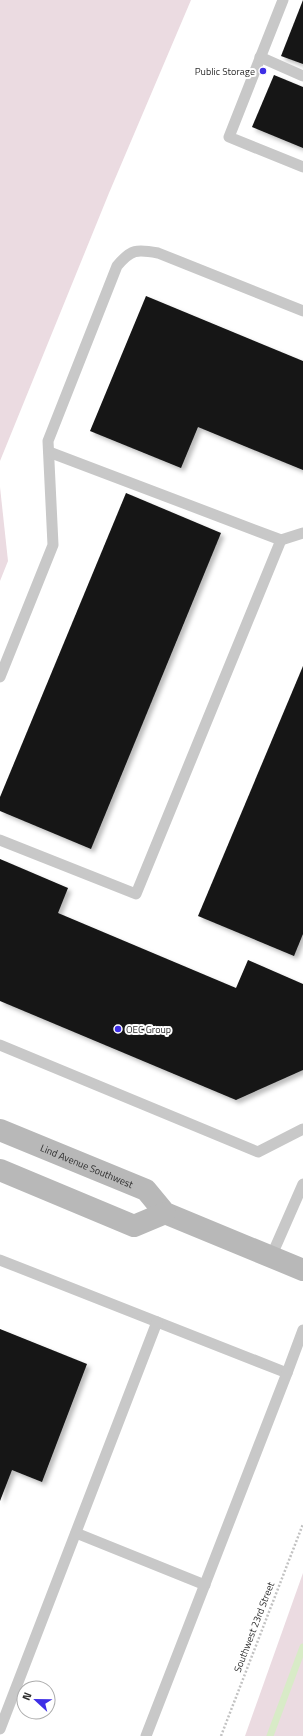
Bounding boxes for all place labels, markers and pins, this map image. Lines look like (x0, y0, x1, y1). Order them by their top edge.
place label: Public Storage (195, 64, 255, 79)
marker: Public Storage (258, 66, 268, 76)
place label: OEC Group (126, 1022, 171, 1037)
marker: OEC Group (113, 1024, 123, 1034)

